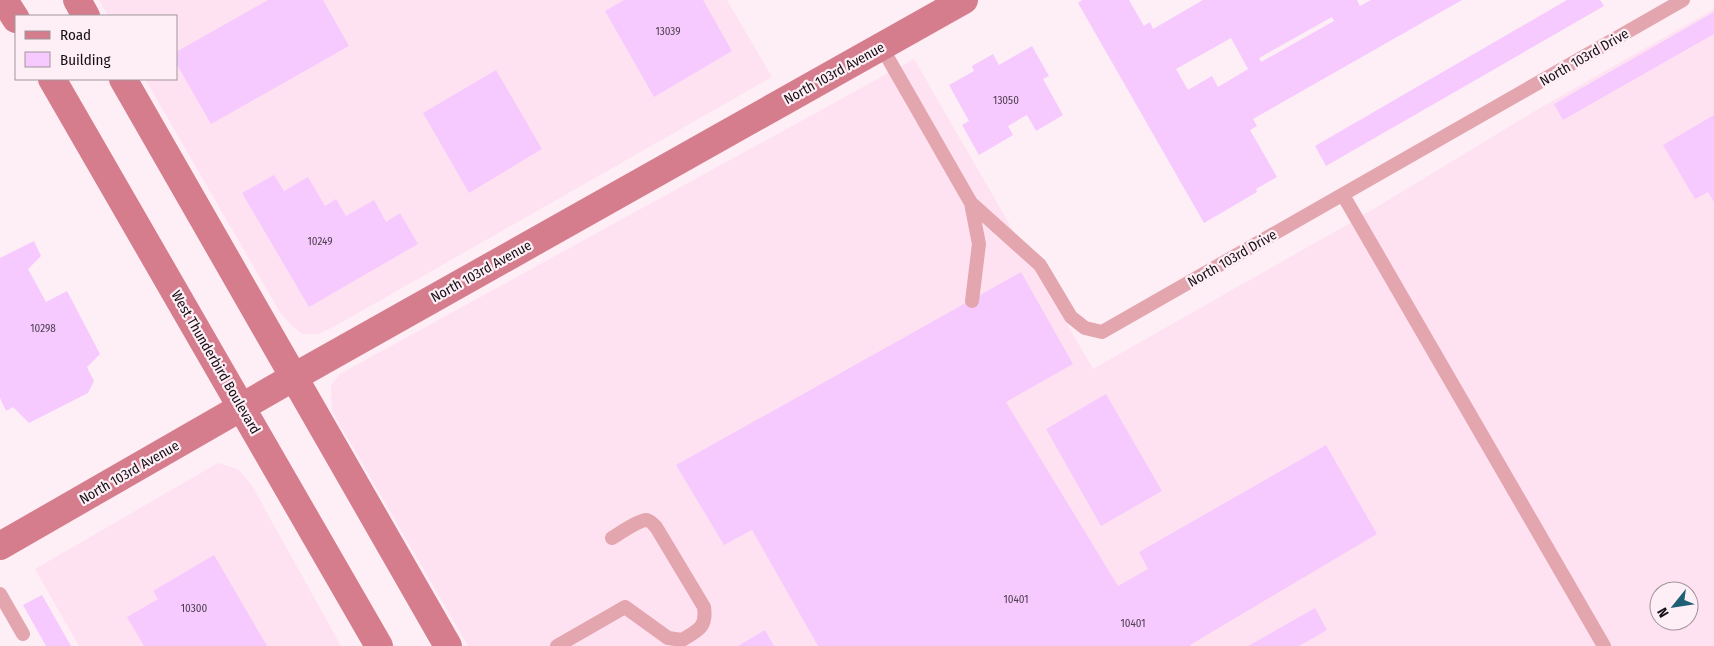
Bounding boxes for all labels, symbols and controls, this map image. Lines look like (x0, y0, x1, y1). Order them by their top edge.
legend (15, 15, 178, 80)
house number: 13039 (655, 25, 681, 38)
street label: North 103rd Drive (1537, 25, 1632, 90)
text: Road (60, 26, 91, 44)
street label: North 103rd Avenue (781, 39, 888, 108)
text: Building (60, 51, 111, 69)
house number: 13050 (993, 94, 1019, 107)
street label: North 103rd Drive (1185, 226, 1280, 291)
house number: 10249 (307, 235, 333, 248)
street label: North 103rd Avenue (428, 237, 535, 306)
street label: West Thunderbird Boulevard (167, 287, 264, 437)
house number: 10298 (30, 322, 56, 335)
street label: North 103rd Avenue (76, 437, 182, 508)
north arrow (1649, 581, 1699, 631)
house number: 10401 (1003, 593, 1029, 606)
house number: 10300 (181, 602, 207, 615)
text: N (1654, 604, 1673, 620)
house number: 10401 (1120, 617, 1146, 630)

